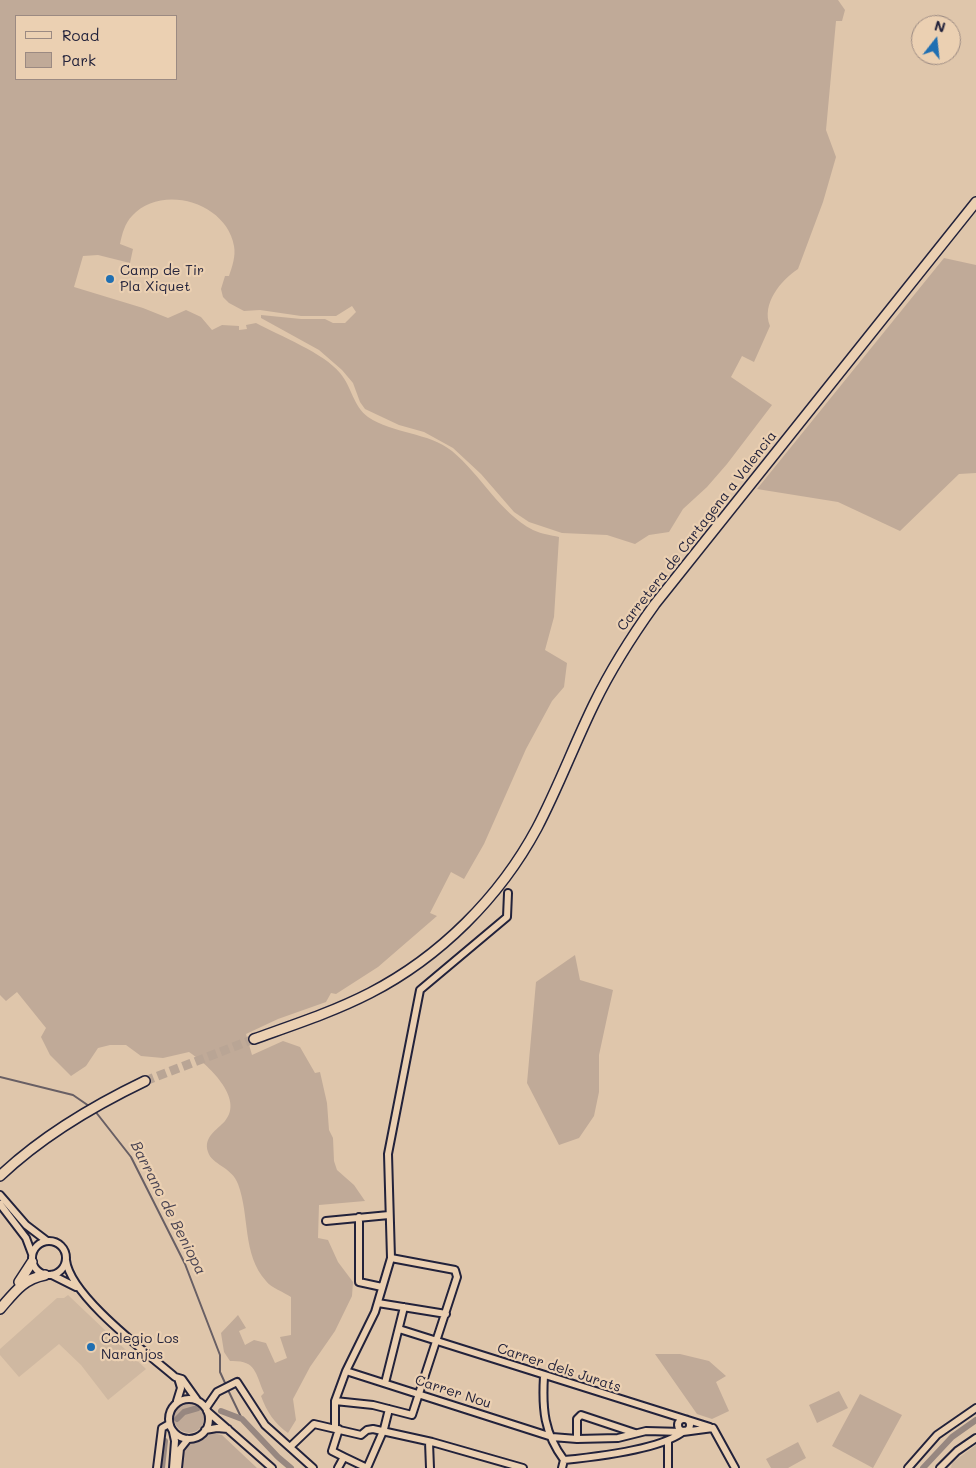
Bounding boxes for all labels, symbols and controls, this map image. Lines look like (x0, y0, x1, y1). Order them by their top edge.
legend (15, 15, 178, 80)
north arrow (911, 15, 961, 65)
text: N (932, 15, 948, 37)
text: Road (62, 25, 99, 45)
text: Park (62, 50, 96, 70)
place label: Camp de Tir Pla Xiquet (120, 263, 204, 296)
marker: Camp de Tir Pla Xiquet (104, 273, 116, 285)
street label: Carretera de Cartagena a Valencia (614, 428, 780, 634)
water label: Barranc de Beniopa (126, 1138, 210, 1278)
place label: Colegio Los Naranjos (101, 1331, 179, 1364)
street label: Carrer dels Jurats (495, 1340, 623, 1396)
marker: Colegio Los Naranjos (85, 1341, 97, 1353)
street label: Carrer Nou (413, 1372, 493, 1412)

